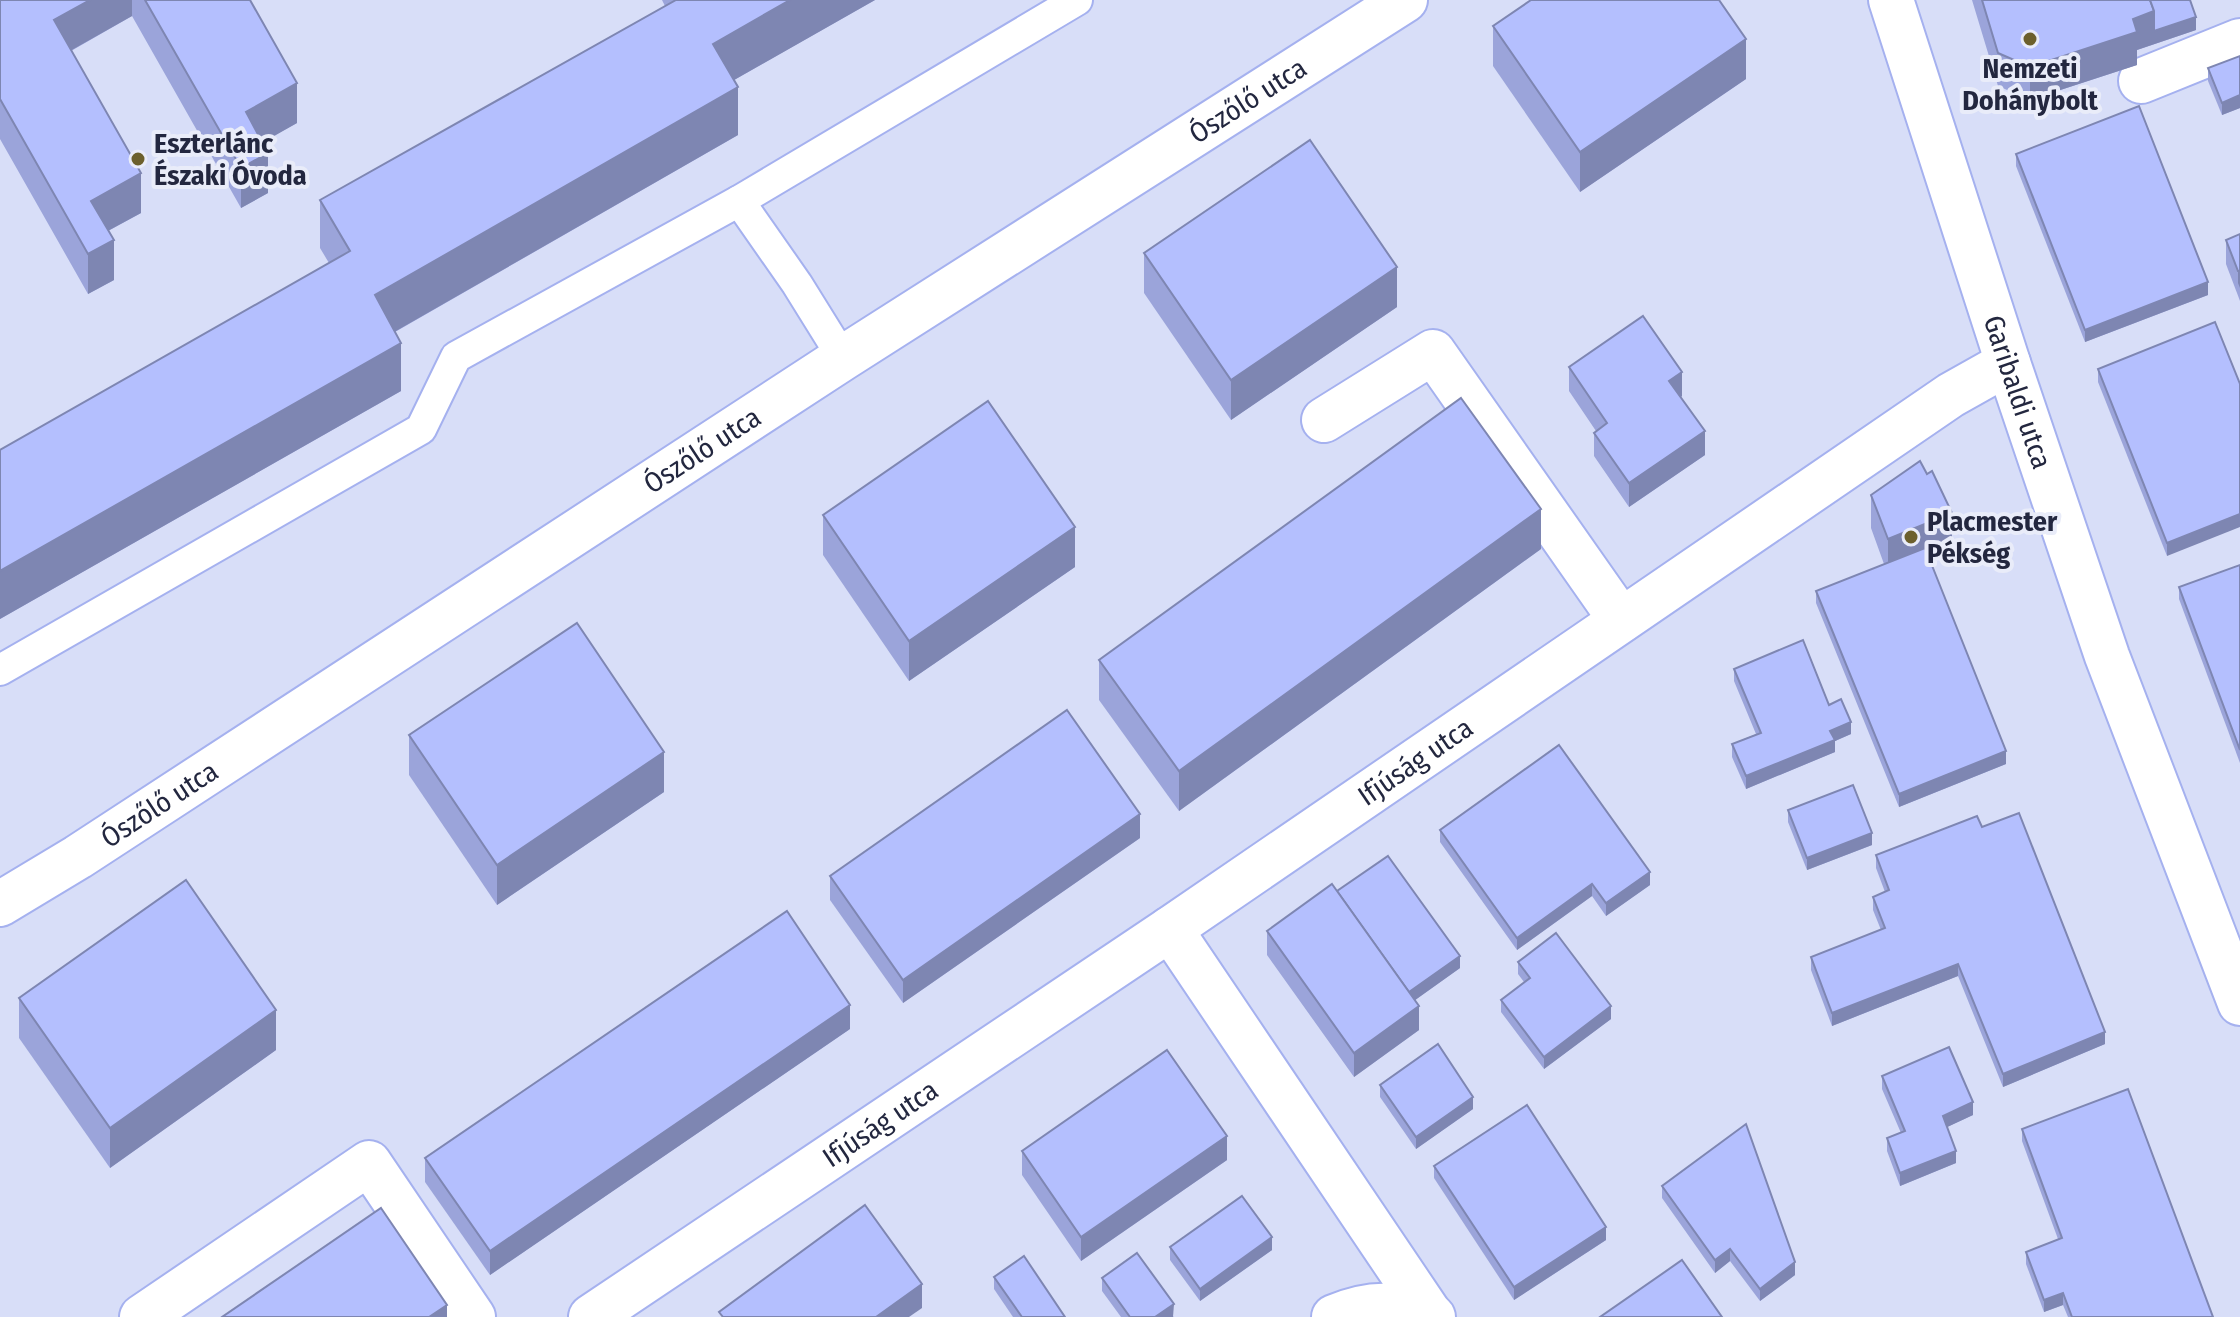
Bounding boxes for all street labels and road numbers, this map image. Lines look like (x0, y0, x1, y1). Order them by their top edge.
street label: Ószőlő utca (1183, 51, 1313, 150)
street label: Garibaldi utca (1977, 311, 2058, 473)
street label: Ószőlő utca (638, 400, 767, 500)
street label: Ifjúság utca (1352, 711, 1479, 812)
street label: Ószőlő utca (95, 754, 224, 855)
street label: Ifjúság utca (817, 1073, 944, 1174)

